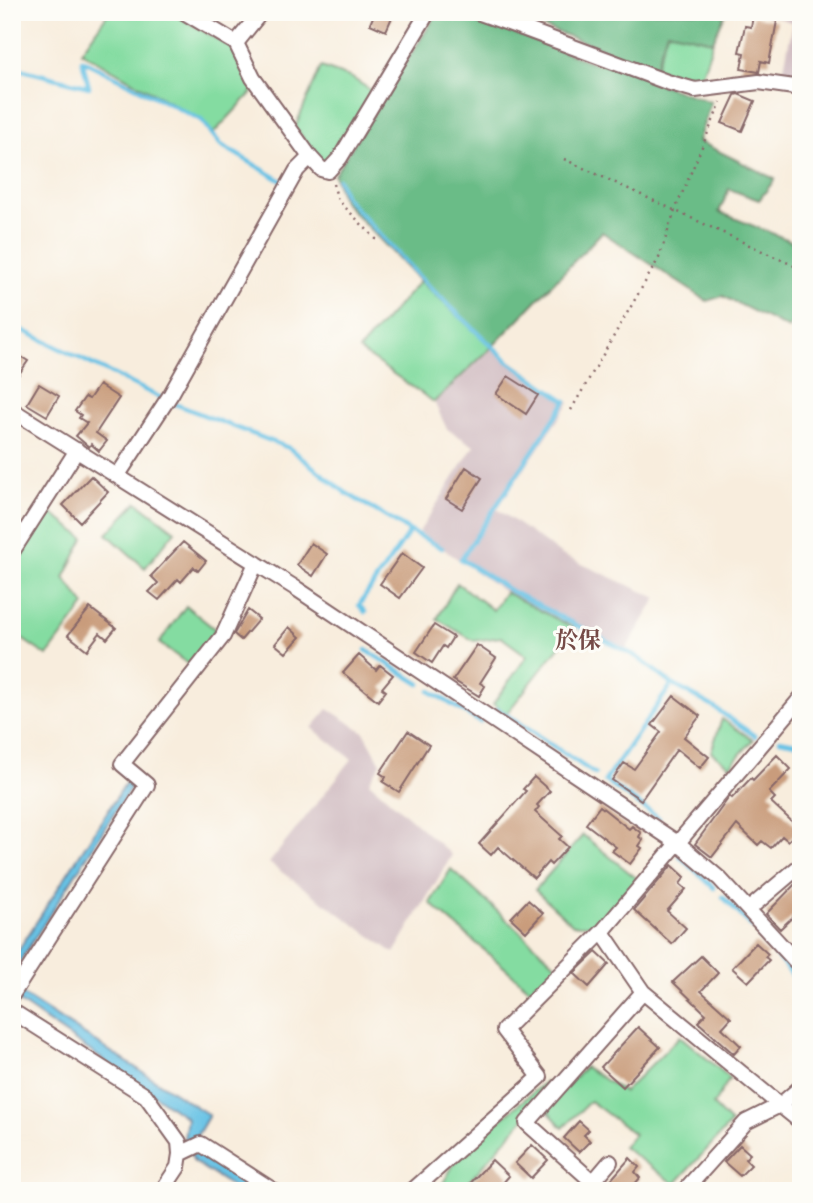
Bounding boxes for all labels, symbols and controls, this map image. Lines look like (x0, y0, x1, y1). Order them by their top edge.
district label: 於保 (555, 627, 601, 654)

